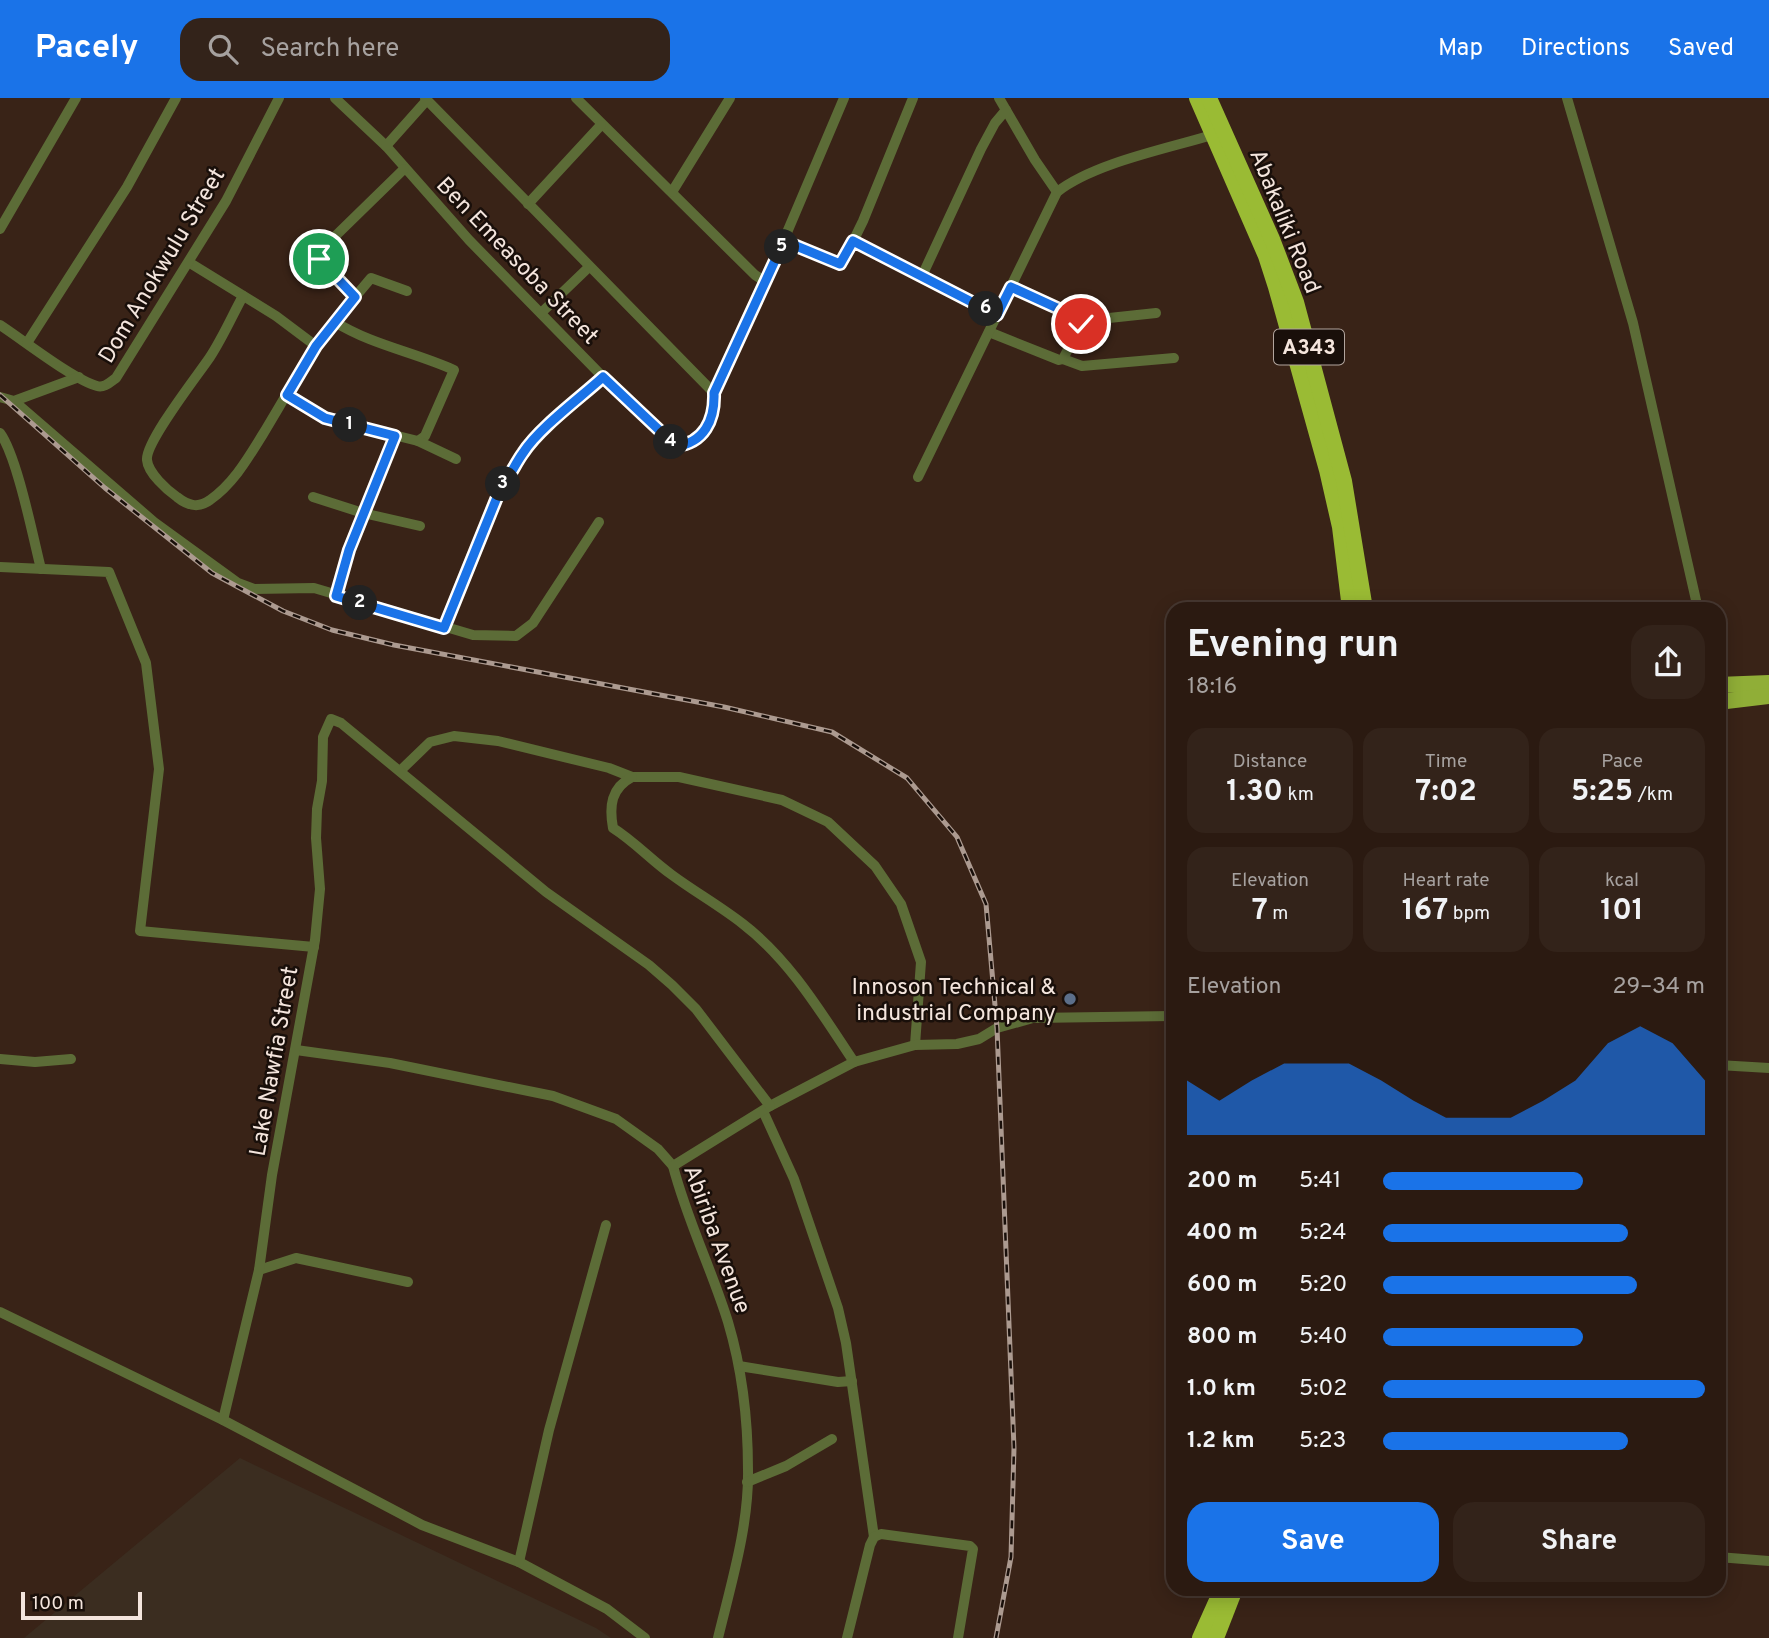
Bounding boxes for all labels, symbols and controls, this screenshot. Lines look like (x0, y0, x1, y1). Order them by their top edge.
search box (180, 18, 670, 81)
text: Pacely (35, 28, 138, 70)
icon: search (204, 30, 242, 68)
text: Search here (260, 33, 399, 66)
text: Map (1438, 34, 1483, 64)
text: Directions (1521, 34, 1630, 64)
text: Saved (1668, 34, 1734, 64)
street label: Abakaliki Road (1242, 145, 1326, 298)
street label: Dom Anokwulu Street (93, 163, 233, 369)
street label: Ben Emeasoba Street (429, 172, 604, 351)
pin (289, 229, 349, 289)
pin: 5 (764, 230, 800, 264)
text: 5 (776, 234, 787, 258)
icon: arrive (300, 240, 338, 278)
pin: 6 (968, 292, 1004, 326)
pin (1051, 294, 1111, 354)
text: 6 (980, 296, 991, 320)
icon: check (1062, 305, 1100, 343)
road number: A343 (1274, 330, 1344, 364)
pin: 1 (332, 408, 368, 442)
text: 1 (346, 412, 353, 436)
pin: 4 (654, 424, 688, 460)
text: 4 (664, 429, 677, 453)
pin: 3 (486, 466, 520, 502)
text: 3 (497, 471, 508, 495)
pin: 2 (342, 586, 378, 620)
text: 2 (354, 590, 365, 614)
text: Evening run (1187, 622, 1399, 671)
button: share (1631, 625, 1705, 699)
text: 18:16 (1187, 673, 1237, 702)
text: Distance (1233, 750, 1307, 774)
text: Time (1425, 750, 1467, 774)
text: Pace (1601, 750, 1643, 774)
text: 1.30 (1226, 774, 1283, 811)
text: 7:02 (1415, 774, 1477, 811)
text: 5:25 (1571, 774, 1633, 811)
text: km (1283, 783, 1314, 807)
text: /km (1633, 783, 1673, 807)
text: Elevation (1231, 869, 1309, 893)
text: Heart rate (1403, 869, 1489, 893)
text: kcal (1605, 869, 1639, 893)
text: 7 (1252, 893, 1268, 930)
text: 167 (1402, 893, 1448, 930)
text: 101 (1600, 893, 1644, 930)
text: m (1268, 902, 1288, 926)
text: bpm (1448, 902, 1490, 926)
street label: Lake Nawfia Street (244, 964, 306, 1159)
text: Elevation (1187, 973, 1282, 1002)
text: 29–34 m (1612, 973, 1705, 1002)
place label: Innoson Technical & industrial Company (852, 974, 1056, 1029)
marker: Innoson Technical & industrial Company (1062, 991, 1078, 1007)
street label: Abiriba Avenue (675, 1162, 756, 1318)
text: 200 m (1187, 1167, 1257, 1196)
text: 5:41 (1299, 1167, 1341, 1196)
text: 400 m (1187, 1219, 1258, 1248)
text: 5:24 (1299, 1219, 1347, 1248)
text: 600 m (1187, 1271, 1257, 1300)
text: 5:20 (1299, 1271, 1347, 1300)
text: 800 m (1187, 1323, 1257, 1352)
text: 5:40 (1299, 1323, 1348, 1352)
text: 1.0 km (1187, 1375, 1256, 1404)
text: 5:02 (1299, 1375, 1347, 1404)
text: 1.2 km (1187, 1427, 1255, 1456)
text: 5:23 (1299, 1427, 1346, 1456)
button: Save (1187, 1502, 1439, 1582)
button: Share (1453, 1502, 1705, 1582)
scale bar (21, 1589, 142, 1621)
text: 100 m (32, 1592, 84, 1616)

